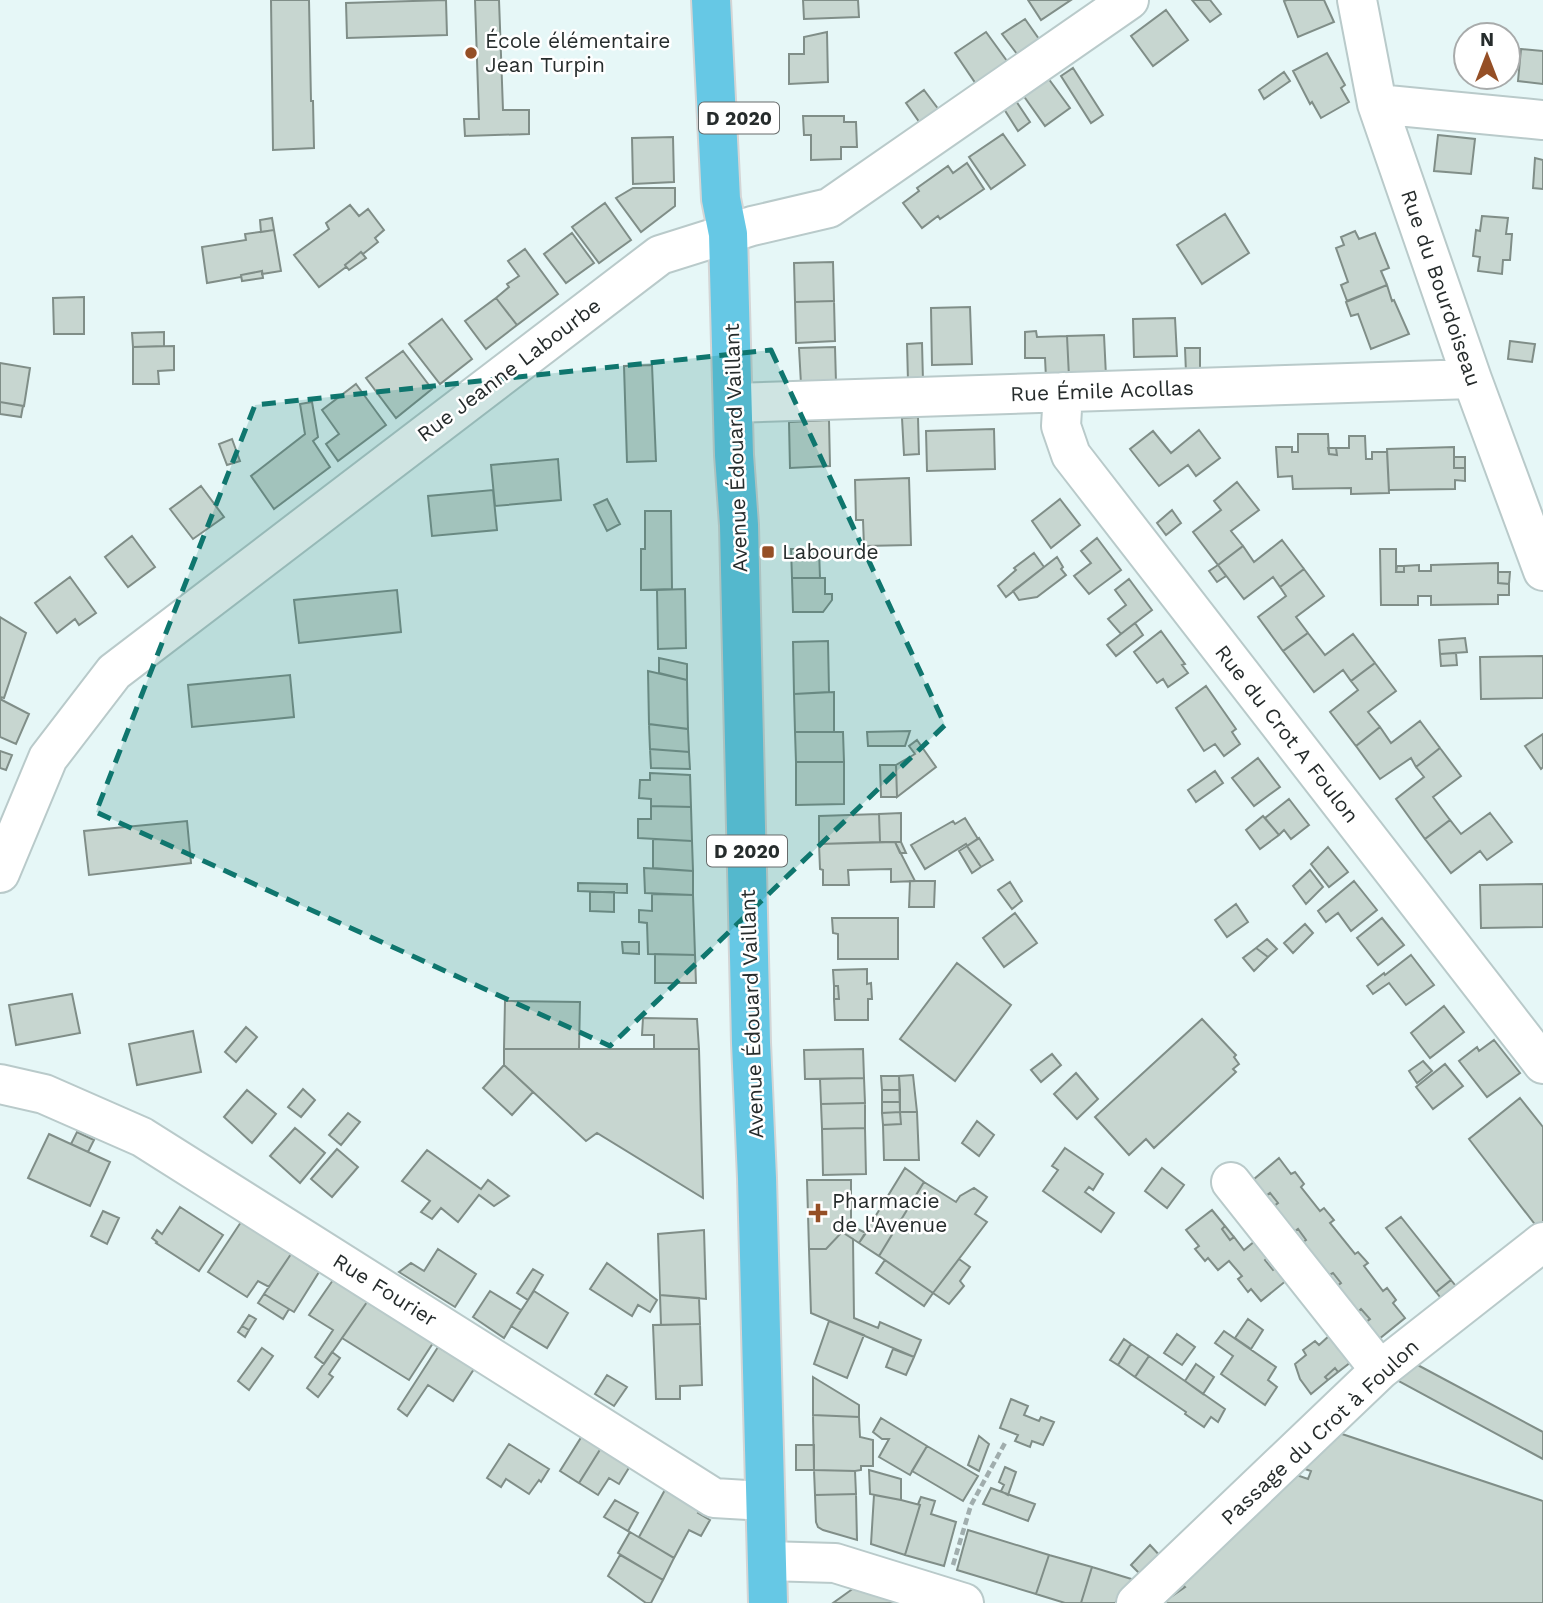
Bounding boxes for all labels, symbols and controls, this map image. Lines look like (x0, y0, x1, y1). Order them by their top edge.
north arrow (1452, 21, 1522, 91)
place label: École élémentaire Jean Turpin (485, 28, 670, 77)
text: N (1480, 28, 1494, 51)
marker: École élémentaire Jean Turpin (463, 45, 479, 61)
road number: D 2020 (699, 102, 779, 134)
street label: Rue du Bourdoiseau (1396, 186, 1487, 389)
street label: Rue Jeanne Labourbe (412, 292, 605, 447)
street label: Avenue Édouard Vaillant (719, 323, 752, 573)
street label: Rue Émile Acollas (1010, 375, 1194, 406)
place label: Labourde (782, 539, 879, 564)
marker: Labourde (760, 544, 776, 560)
street label: Rue du Crot A Foulon (1210, 640, 1365, 828)
road number: D 2020 (707, 836, 787, 866)
street label: Avenue Édouard Vaillant (735, 889, 768, 1139)
place label: Pharmacie de l'Avenue (832, 1188, 947, 1237)
marker: Pharmacie de l'Avenue (810, 1205, 826, 1221)
street label: Rue Fourier (329, 1248, 442, 1332)
street label: Passage du Crot à Foulon (1216, 1333, 1424, 1530)

